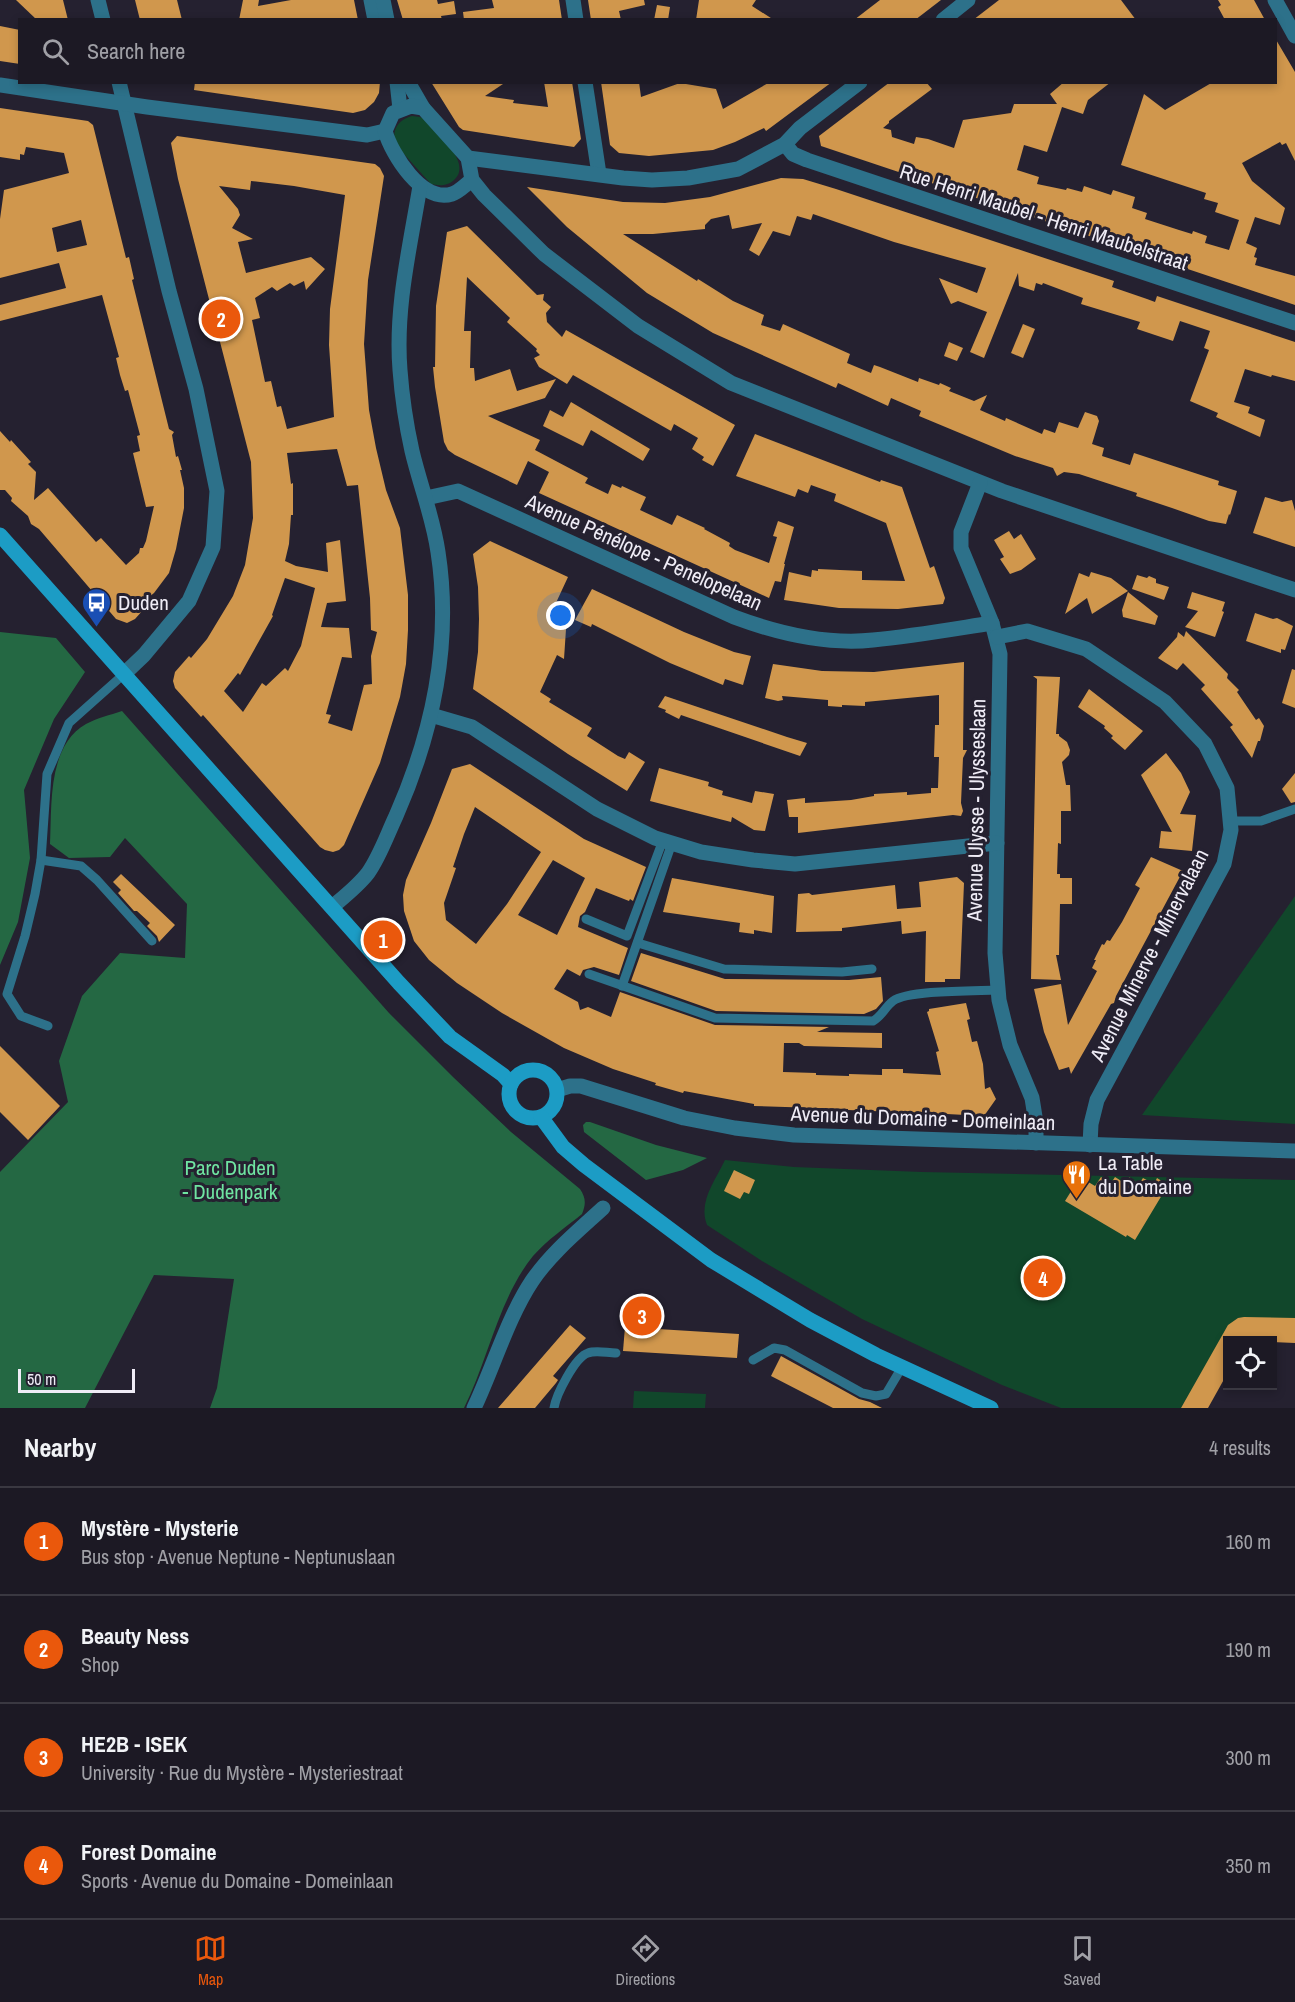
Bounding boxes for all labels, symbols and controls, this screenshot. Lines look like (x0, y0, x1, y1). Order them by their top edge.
search box (18, 18, 1277, 84)
icon: search (39, 35, 72, 68)
text: Search here (87, 36, 185, 66)
street label: Rue Henri Maubel - Henri Maubelstraat (896, 157, 1192, 277)
pin: 2 (202, 296, 240, 342)
street label: Avenue Pénélope - Penelopelaan (520, 486, 767, 617)
bus stop icon: Duden (81, 586, 113, 628)
place label: Duden (118, 588, 169, 617)
your location (546, 601, 575, 630)
street label: Avenue Ulysse - Ulysseslaan (960, 698, 992, 923)
street label: Avenue Minerve - Minervalaan (1082, 844, 1215, 1067)
pin: 1 (364, 918, 403, 962)
street label: Avenue du Domaine - Domeinlaan (789, 1099, 1056, 1137)
place label: La Table du Domaine (1098, 1148, 1192, 1201)
park label: Parc Duden - Dudenpark (183, 1153, 278, 1206)
restaurant icon: La Table du Domaine (1061, 1158, 1093, 1200)
pin: 4 (1024, 1256, 1062, 1300)
pin: 3 (622, 1294, 662, 1338)
map controls (1223, 1336, 1277, 1390)
button: locate (1223, 1336, 1277, 1390)
scale bar (18, 1366, 135, 1394)
text: 50 m (27, 1368, 56, 1390)
text: Nearby (24, 1430, 96, 1465)
text: 4 results (1209, 1434, 1271, 1461)
text: Mystère - Mysterie (81, 1513, 238, 1543)
text: 1 (39, 1528, 48, 1555)
text: 160 m (1225, 1528, 1271, 1555)
text: Bus stop · Avenue Neptune - Neptunuslaan (81, 1543, 395, 1570)
text: Beauty Ness (81, 1621, 189, 1651)
text: 2 (39, 1636, 48, 1663)
text: 190 m (1225, 1636, 1271, 1663)
text: Shop (81, 1651, 119, 1678)
text: HE2B - ISEK (81, 1729, 187, 1759)
text: 3 (39, 1744, 48, 1771)
text: 300 m (1225, 1744, 1271, 1771)
text: University · Rue du Mystère - Mysteriestraat (81, 1759, 403, 1786)
text: Forest Domaine (81, 1837, 216, 1867)
text: 4 (39, 1852, 48, 1879)
text: 350 m (1225, 1852, 1271, 1879)
text: Sports · Avenue du Domaine - Domeinlaan (81, 1867, 393, 1894)
tab: Map (194, 1932, 227, 1990)
tab: Directions (615, 1932, 675, 1990)
tab: Saved (1064, 1932, 1101, 1990)

